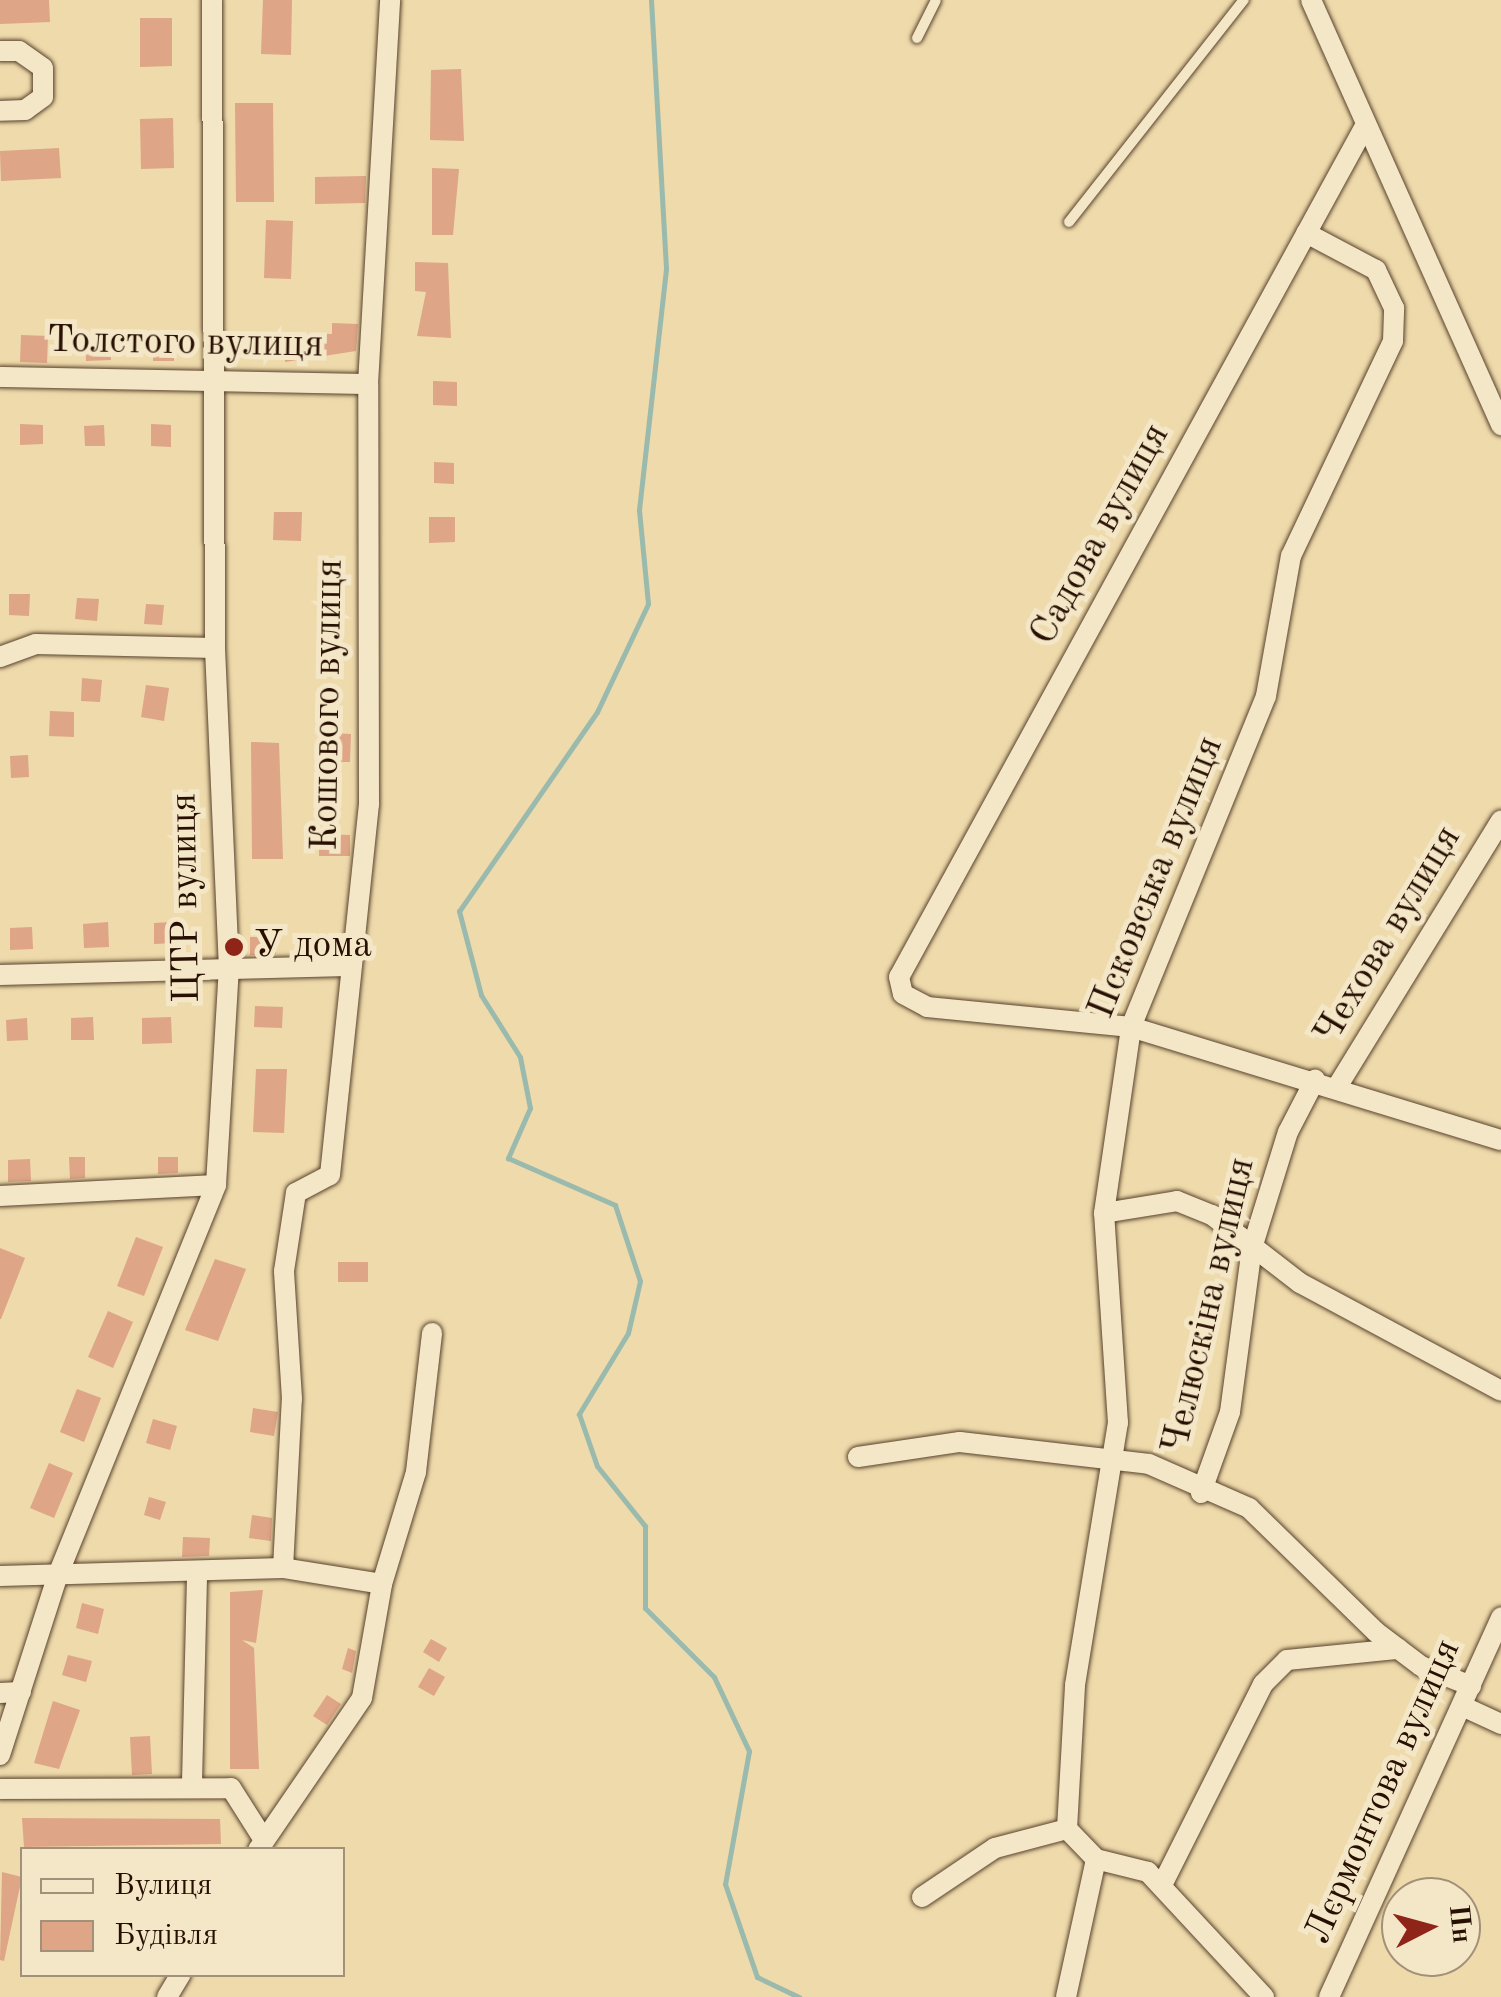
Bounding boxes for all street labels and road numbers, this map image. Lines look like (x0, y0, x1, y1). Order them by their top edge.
street label: Толстого вулиця (46, 319, 324, 369)
street label: Садова вулиця (1021, 416, 1181, 654)
street label: Кошового вулиця (304, 559, 354, 851)
street label: Псковська вулиця (1080, 730, 1234, 1026)
street label: ЦТР вулиця (162, 792, 212, 1004)
street label: Чехова вулиця (1306, 818, 1472, 1054)
street label: Челюскіна вулиця (1154, 1154, 1266, 1458)
street label: Лєрмонтова вулиця (1296, 1633, 1472, 1951)

